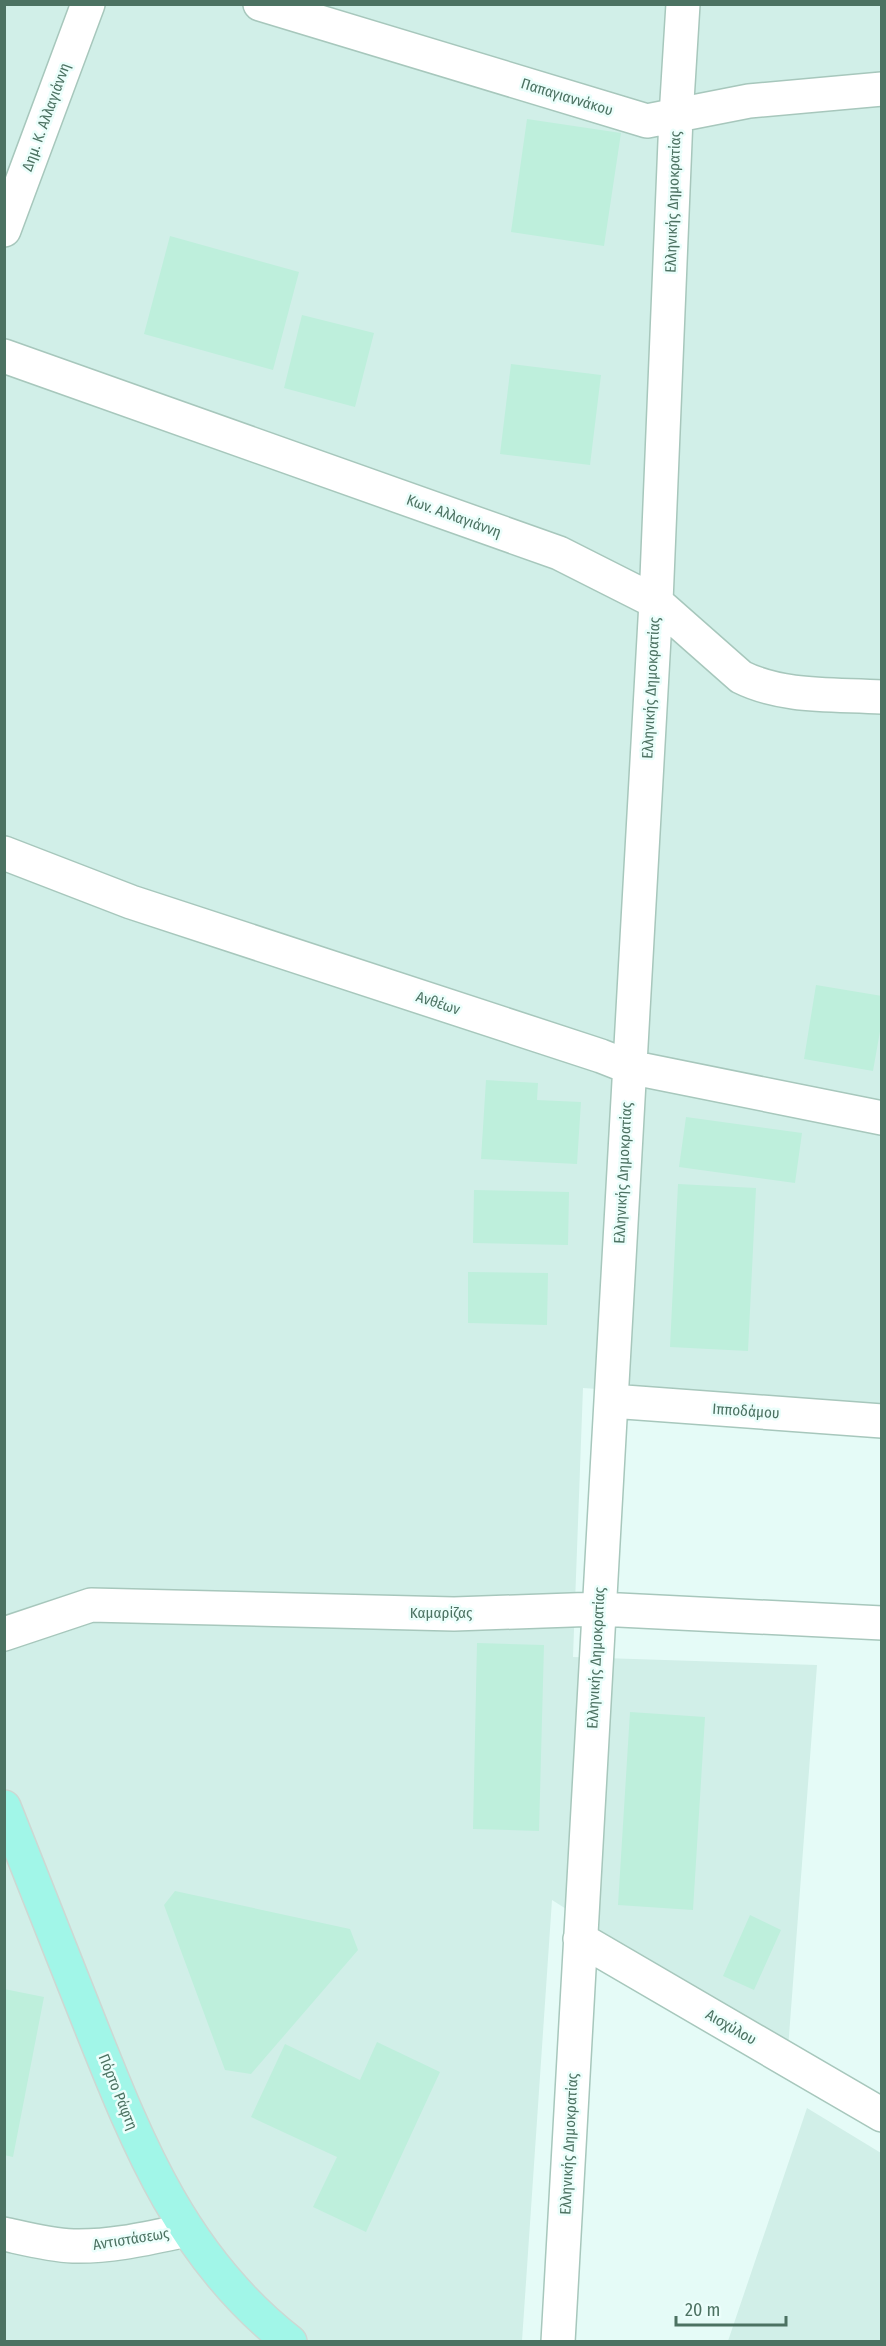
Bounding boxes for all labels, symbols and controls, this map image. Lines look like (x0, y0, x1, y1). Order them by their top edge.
street label: Δημ. Κ. Αλλαγιάννη (18, 60, 74, 174)
street label: Παπαγιαννάκου (519, 74, 615, 120)
street label: Ελληνικής Δημοκρατίας (662, 130, 684, 273)
street label: Κων. Αλλαγιάννη (404, 491, 504, 541)
street label: Ελληνικής Δημοκρατίας (638, 616, 664, 759)
street label: Ανθέων (414, 987, 463, 1019)
street label: Ελληνικής Δημοκρατίας (610, 1101, 636, 1244)
street label: Ιπποδάμου (712, 1400, 780, 1422)
street label: Ελληνικής Δημοκρατίας (583, 1586, 609, 1729)
street label: Καμαρίζας (410, 1604, 473, 1622)
street label: Αισχύλου (702, 2005, 760, 2049)
street label: Πόρτο Ράφτη (95, 2051, 141, 2133)
street label: Ελληνικής Δημοκρατίας (556, 2072, 582, 2215)
street label: Αντιστάσεως (92, 2224, 171, 2254)
scale bar (676, 2289, 786, 2327)
text: 20 m (685, 2299, 720, 2321)

